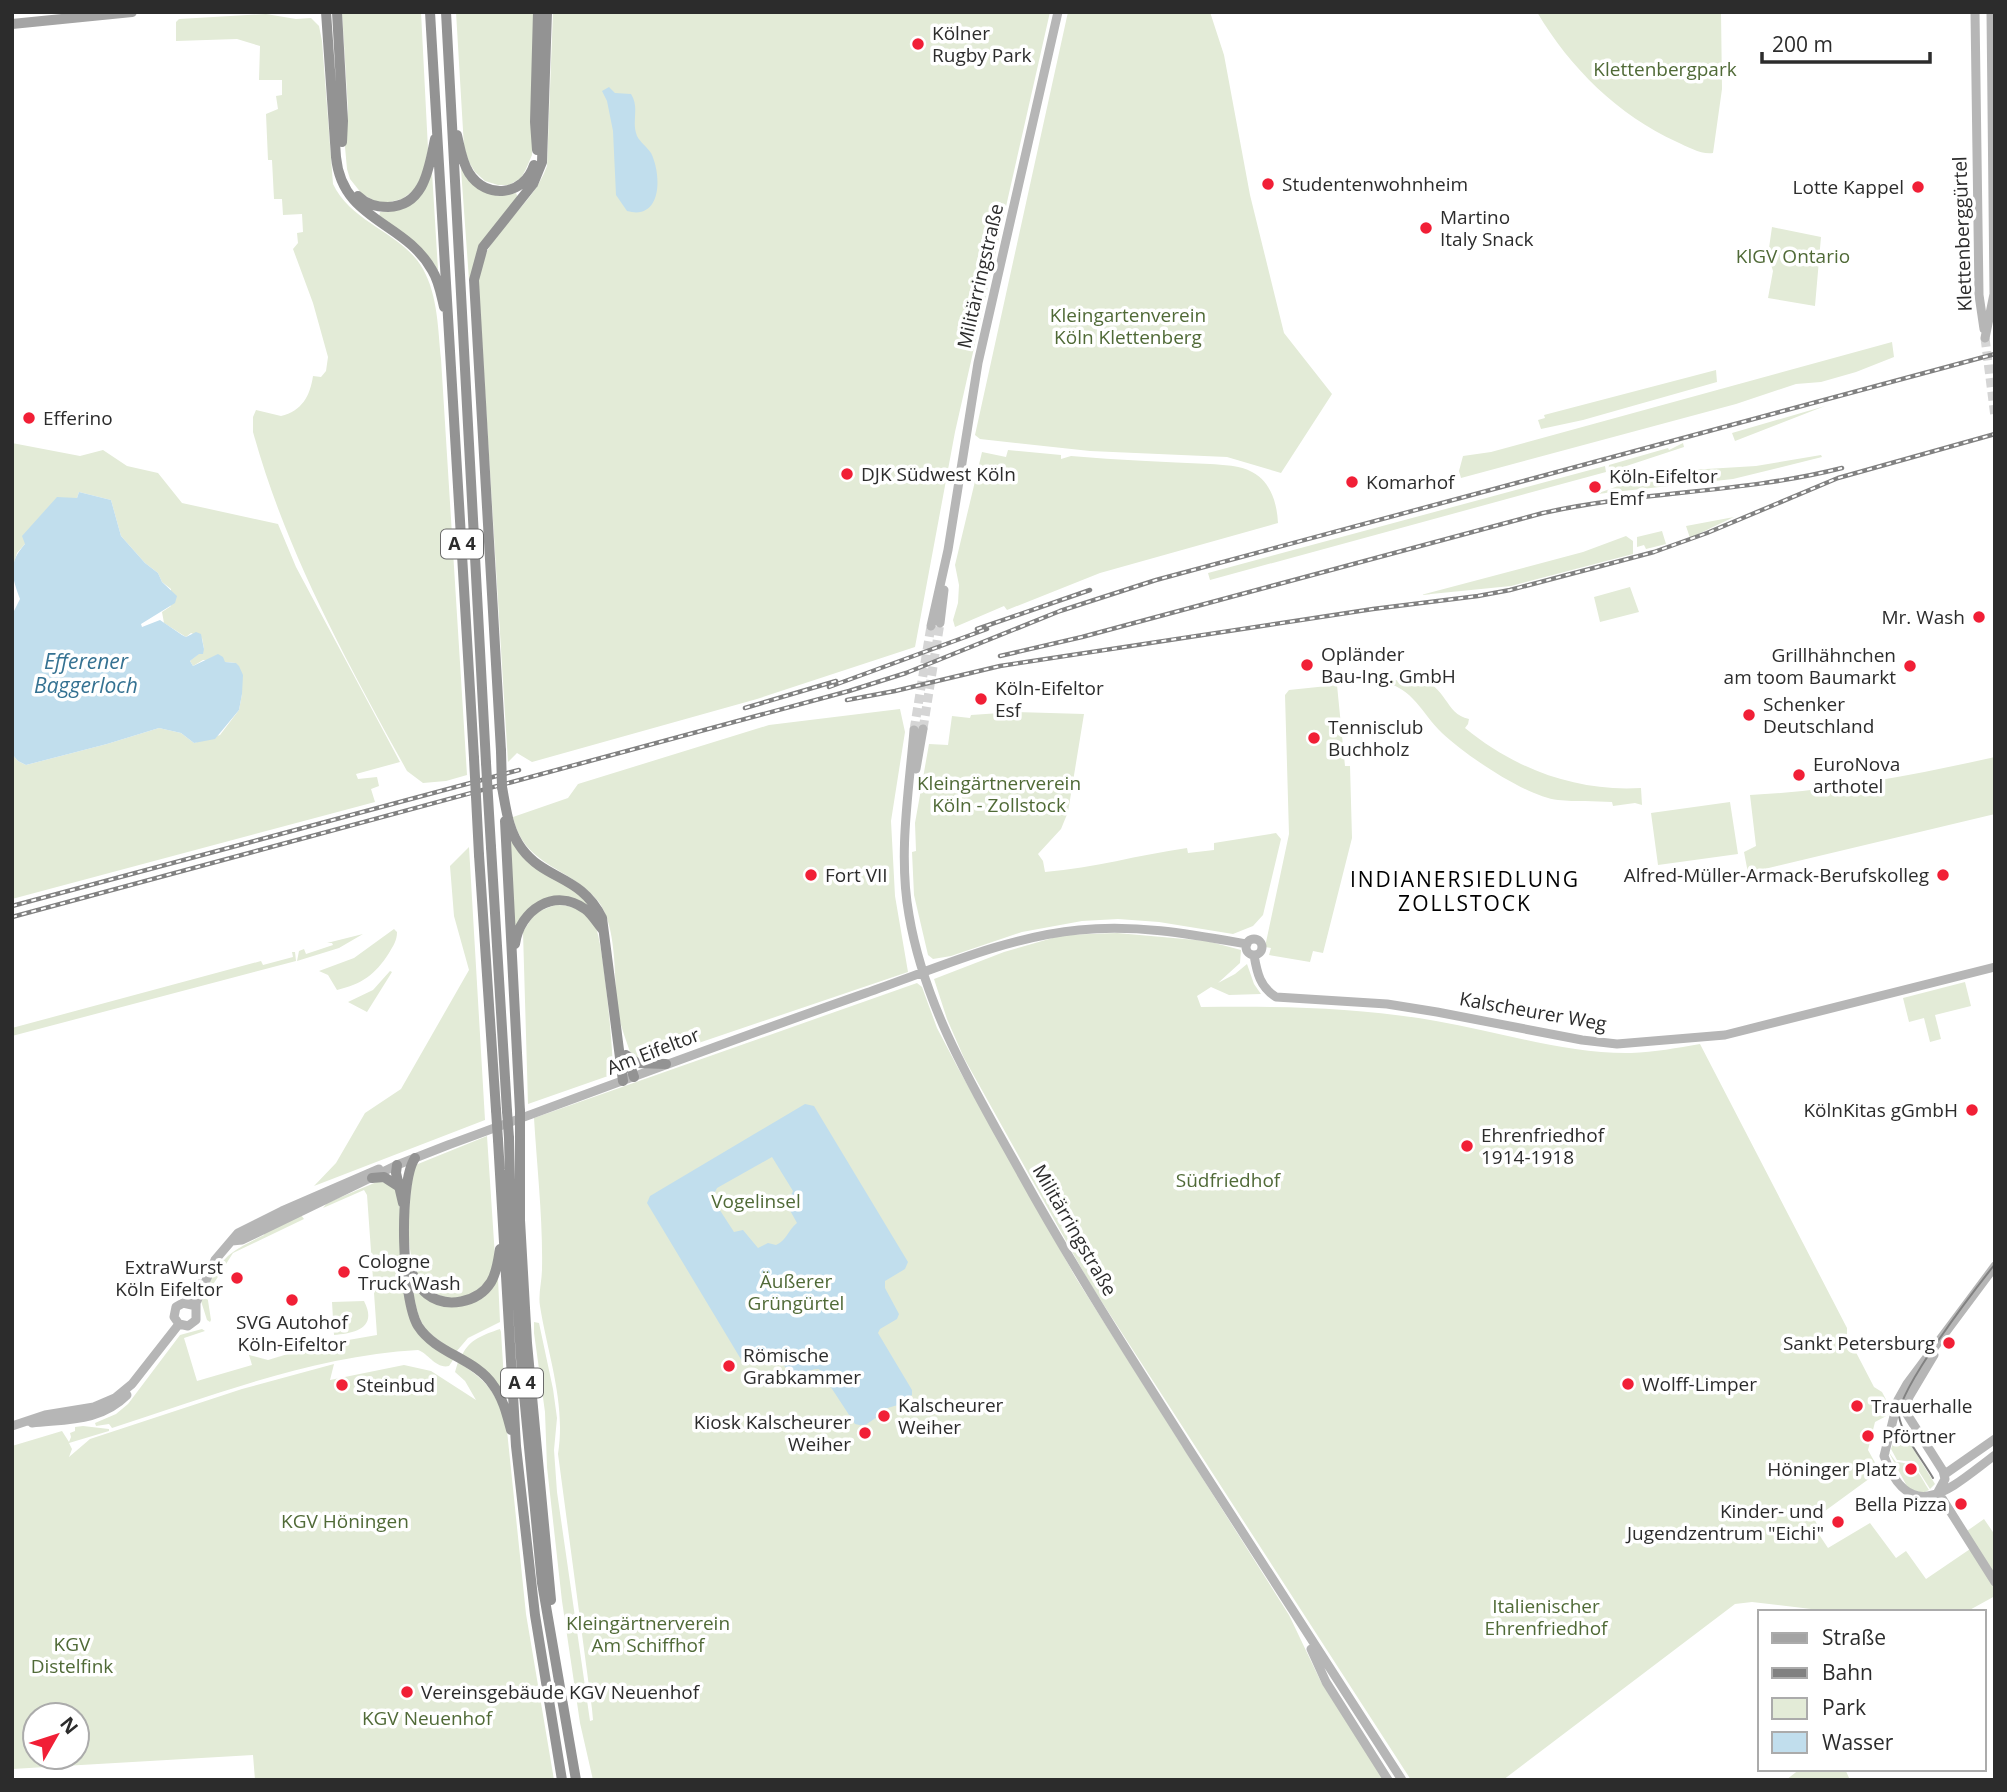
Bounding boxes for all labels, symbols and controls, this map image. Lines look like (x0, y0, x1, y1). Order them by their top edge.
place label: Kölner Rugby Park (932, 20, 1032, 68)
scale bar (1762, 21, 1930, 65)
text: 200 m (1772, 30, 1833, 58)
marker: Kölner Rugby Park (910, 36, 926, 52)
park label: Klettenbergpark (1593, 56, 1737, 82)
street label: Klettenberggürtel (1946, 156, 1978, 312)
place label: Studentenwohnheim (1282, 171, 1468, 197)
place label: Lotte Kappel (1793, 174, 1904, 200)
marker: Studentenwohnheim (1260, 176, 1276, 192)
marker: Lotte Kappel (1910, 179, 1926, 195)
street label: Militärringstraße (951, 201, 1009, 351)
place label: Martino Italy Snack (1440, 204, 1534, 252)
marker: Martino Italy Snack (1418, 220, 1434, 236)
park label: KlGV Ontario (1736, 243, 1850, 269)
park label: Kleingartenverein Köln Klettenberg (1050, 302, 1206, 350)
place label: Efferino (43, 405, 113, 431)
marker: Efferino (21, 410, 37, 426)
place label: DJK Südwest Köln (861, 461, 1016, 487)
place label: Köln-Eifeltor Emf (1609, 463, 1718, 511)
marker: DJK Südwest Köln (839, 466, 855, 482)
place label: Komarhof (1366, 469, 1456, 495)
marker: Komarhof (1344, 474, 1360, 490)
marker: Köln-Eifeltor Emf (1587, 479, 1603, 495)
road number: A 4 (441, 530, 483, 558)
place label: Mr. Wash (1881, 604, 1965, 630)
marker: Mr. Wash (1971, 609, 1987, 625)
place label: Opländer Bau-Ing. GmbH (1321, 641, 1456, 689)
place label: Grillhähnchen am toom Baumarkt (1724, 642, 1896, 690)
water label: Efferener Baggerloch (34, 647, 138, 699)
marker: Opländer Bau-Ing. GmbH (1299, 657, 1315, 673)
marker: Grillhähnchen am toom Baumarkt (1902, 658, 1918, 674)
place label: Köln-Eifeltor Esf (995, 675, 1104, 723)
marker: Köln-Eifeltor Esf (973, 691, 989, 707)
place label: Schenker Deutschland (1763, 691, 1874, 739)
marker: Schenker Deutschland (1741, 707, 1757, 723)
place label: Tennisclub Buchholz (1328, 714, 1423, 762)
marker: Tennisclub Buchholz (1306, 730, 1322, 746)
place label: EuroNova arthotel (1813, 751, 1900, 799)
marker: EuroNova arthotel (1791, 767, 1807, 783)
park label: Kleingärtnerverein Köln - Zollstock (917, 770, 1081, 818)
place label: Fort VII (825, 862, 888, 888)
place label: Alfred-Müller-Armack-Berufskolleg (1624, 862, 1929, 888)
district label: INDIANERSIEDLUNG ZOLLSTOCK (1350, 865, 1580, 917)
marker: Fort VII (803, 867, 819, 883)
marker: Alfred-Müller-Armack-Berufskolleg (1935, 867, 1951, 883)
street label: Kalscheurer Weg (1457, 985, 1609, 1037)
street label: Am Eifeltor (603, 1021, 703, 1081)
place label: KölnKitas gGmbH (1803, 1097, 1958, 1123)
marker: KölnKitas gGmbH (1964, 1102, 1980, 1118)
place label: Ehrenfriedhof 1914-1918 (1481, 1122, 1606, 1170)
marker: Ehrenfriedhof 1914-1918 (1459, 1138, 1475, 1154)
street label: Militärringstraße (1027, 1160, 1123, 1300)
park label: Südfriedhof (1176, 1167, 1282, 1193)
park label: Vogelinsel (711, 1188, 801, 1214)
place label: Cologne Truck Wash (358, 1248, 461, 1296)
place label: ExtraWurst Köln Eifeltor (115, 1254, 223, 1302)
marker: Cologne Truck Wash (336, 1264, 352, 1280)
park label: Äußerer Grüngürtel (748, 1268, 844, 1316)
marker: ExtraWurst Köln Eifeltor (229, 1270, 245, 1286)
marker: SVG Autohof Köln-Eifeltor (284, 1292, 300, 1308)
place label: SVG Autohof Köln-Eifeltor (236, 1309, 350, 1357)
place label: Sankt Petersburg (1783, 1330, 1935, 1356)
marker: Sankt Petersburg (1941, 1335, 1957, 1351)
place label: Römische Grabkammer (743, 1342, 861, 1390)
marker: Römische Grabkammer (721, 1358, 737, 1374)
road number: A 4 (501, 1368, 543, 1398)
place label: Wolff-Limper (1642, 1371, 1757, 1397)
place label: Steinbud (356, 1372, 435, 1398)
marker: Wolff-Limper (1620, 1376, 1636, 1392)
marker: Steinbud (334, 1377, 350, 1393)
place label: Kalscheurer Weiher (898, 1392, 1004, 1440)
place label: Trauerhalle (1871, 1393, 1972, 1419)
marker: Trauerhalle (1849, 1398, 1865, 1414)
marker: Kalscheurer Weiher (876, 1408, 892, 1424)
place label: Kiosk Kalscheurer Weiher (694, 1409, 851, 1457)
place label: Pförtner (1882, 1423, 1956, 1449)
marker: Kiosk Kalscheurer Weiher (857, 1425, 873, 1441)
marker: Pförtner (1860, 1428, 1876, 1444)
place label: Höninger Platz (1767, 1456, 1897, 1482)
marker: Höninger Platz (1903, 1461, 1919, 1477)
place label: Bella Pizza (1854, 1491, 1947, 1517)
marker: Bella Pizza (1953, 1496, 1969, 1512)
place label: Kinder- und Jugendzentrum "Eichi" (1625, 1498, 1824, 1546)
park label: KGV Höningen (281, 1508, 409, 1534)
marker: Kinder- und Jugendzentrum "Eichi" (1830, 1514, 1846, 1530)
park label: Italienischer Ehrenfriedhof (1484, 1593, 1609, 1641)
park label: Kleingärtnerverein Am Schiffhof (566, 1610, 730, 1658)
legend (1758, 1610, 1986, 1771)
text: Straße (1822, 1623, 1886, 1651)
park label: KGV Distelfink (31, 1631, 113, 1679)
text: Bahn (1822, 1658, 1873, 1686)
place label: Vereinsgebäude KGV Neuenhof (421, 1679, 701, 1705)
marker: Vereinsgebäude KGV Neuenhof (399, 1684, 415, 1700)
text: Park (1822, 1693, 1866, 1721)
north arrow (21, 1701, 91, 1771)
park label: KGV Neuenhof (362, 1705, 494, 1731)
text: N (54, 1711, 84, 1739)
text: Wasser (1822, 1728, 1894, 1756)

